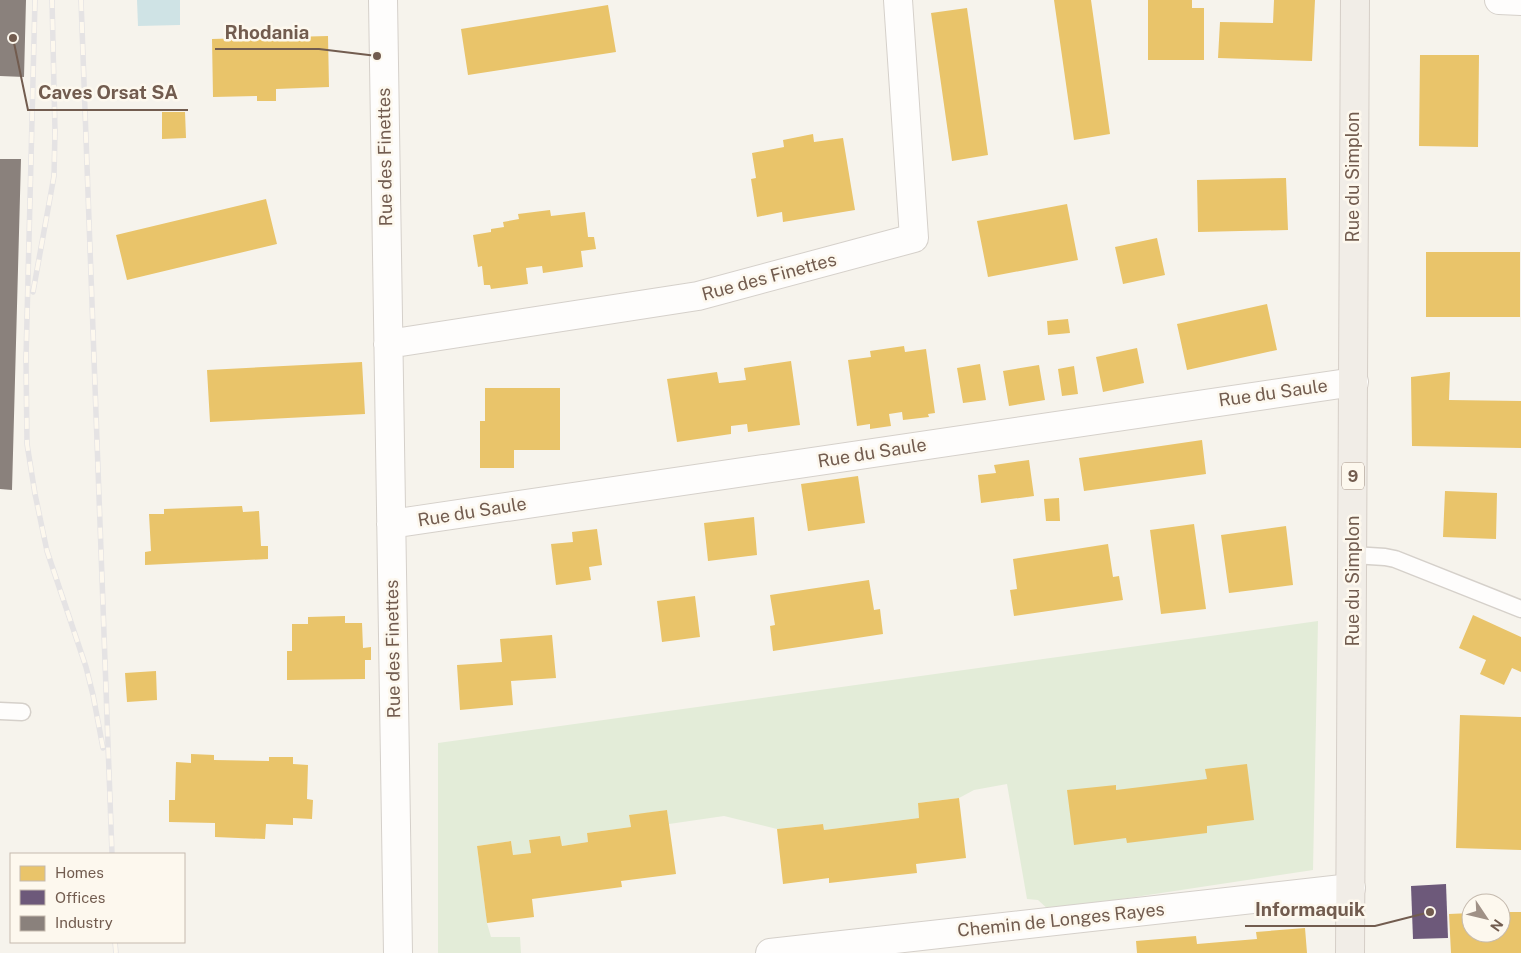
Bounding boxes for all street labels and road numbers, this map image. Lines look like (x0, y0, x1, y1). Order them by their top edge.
street label: Rue des Finettes (373, 88, 396, 226)
street label: Rue du Simplon (1342, 112, 1363, 242)
street label: Rue des Finettes (699, 248, 839, 305)
street label: Rue du Saule (1217, 374, 1329, 411)
street label: Rue du Saule (816, 434, 928, 471)
road number: 9 (1342, 462, 1364, 490)
street label: Rue du Saule (416, 493, 528, 530)
street label: Rue du Simplon (1342, 516, 1363, 646)
street label: Rue des Finettes (381, 580, 404, 718)
street label: Chemin de Longes Rayes (956, 898, 1166, 941)

